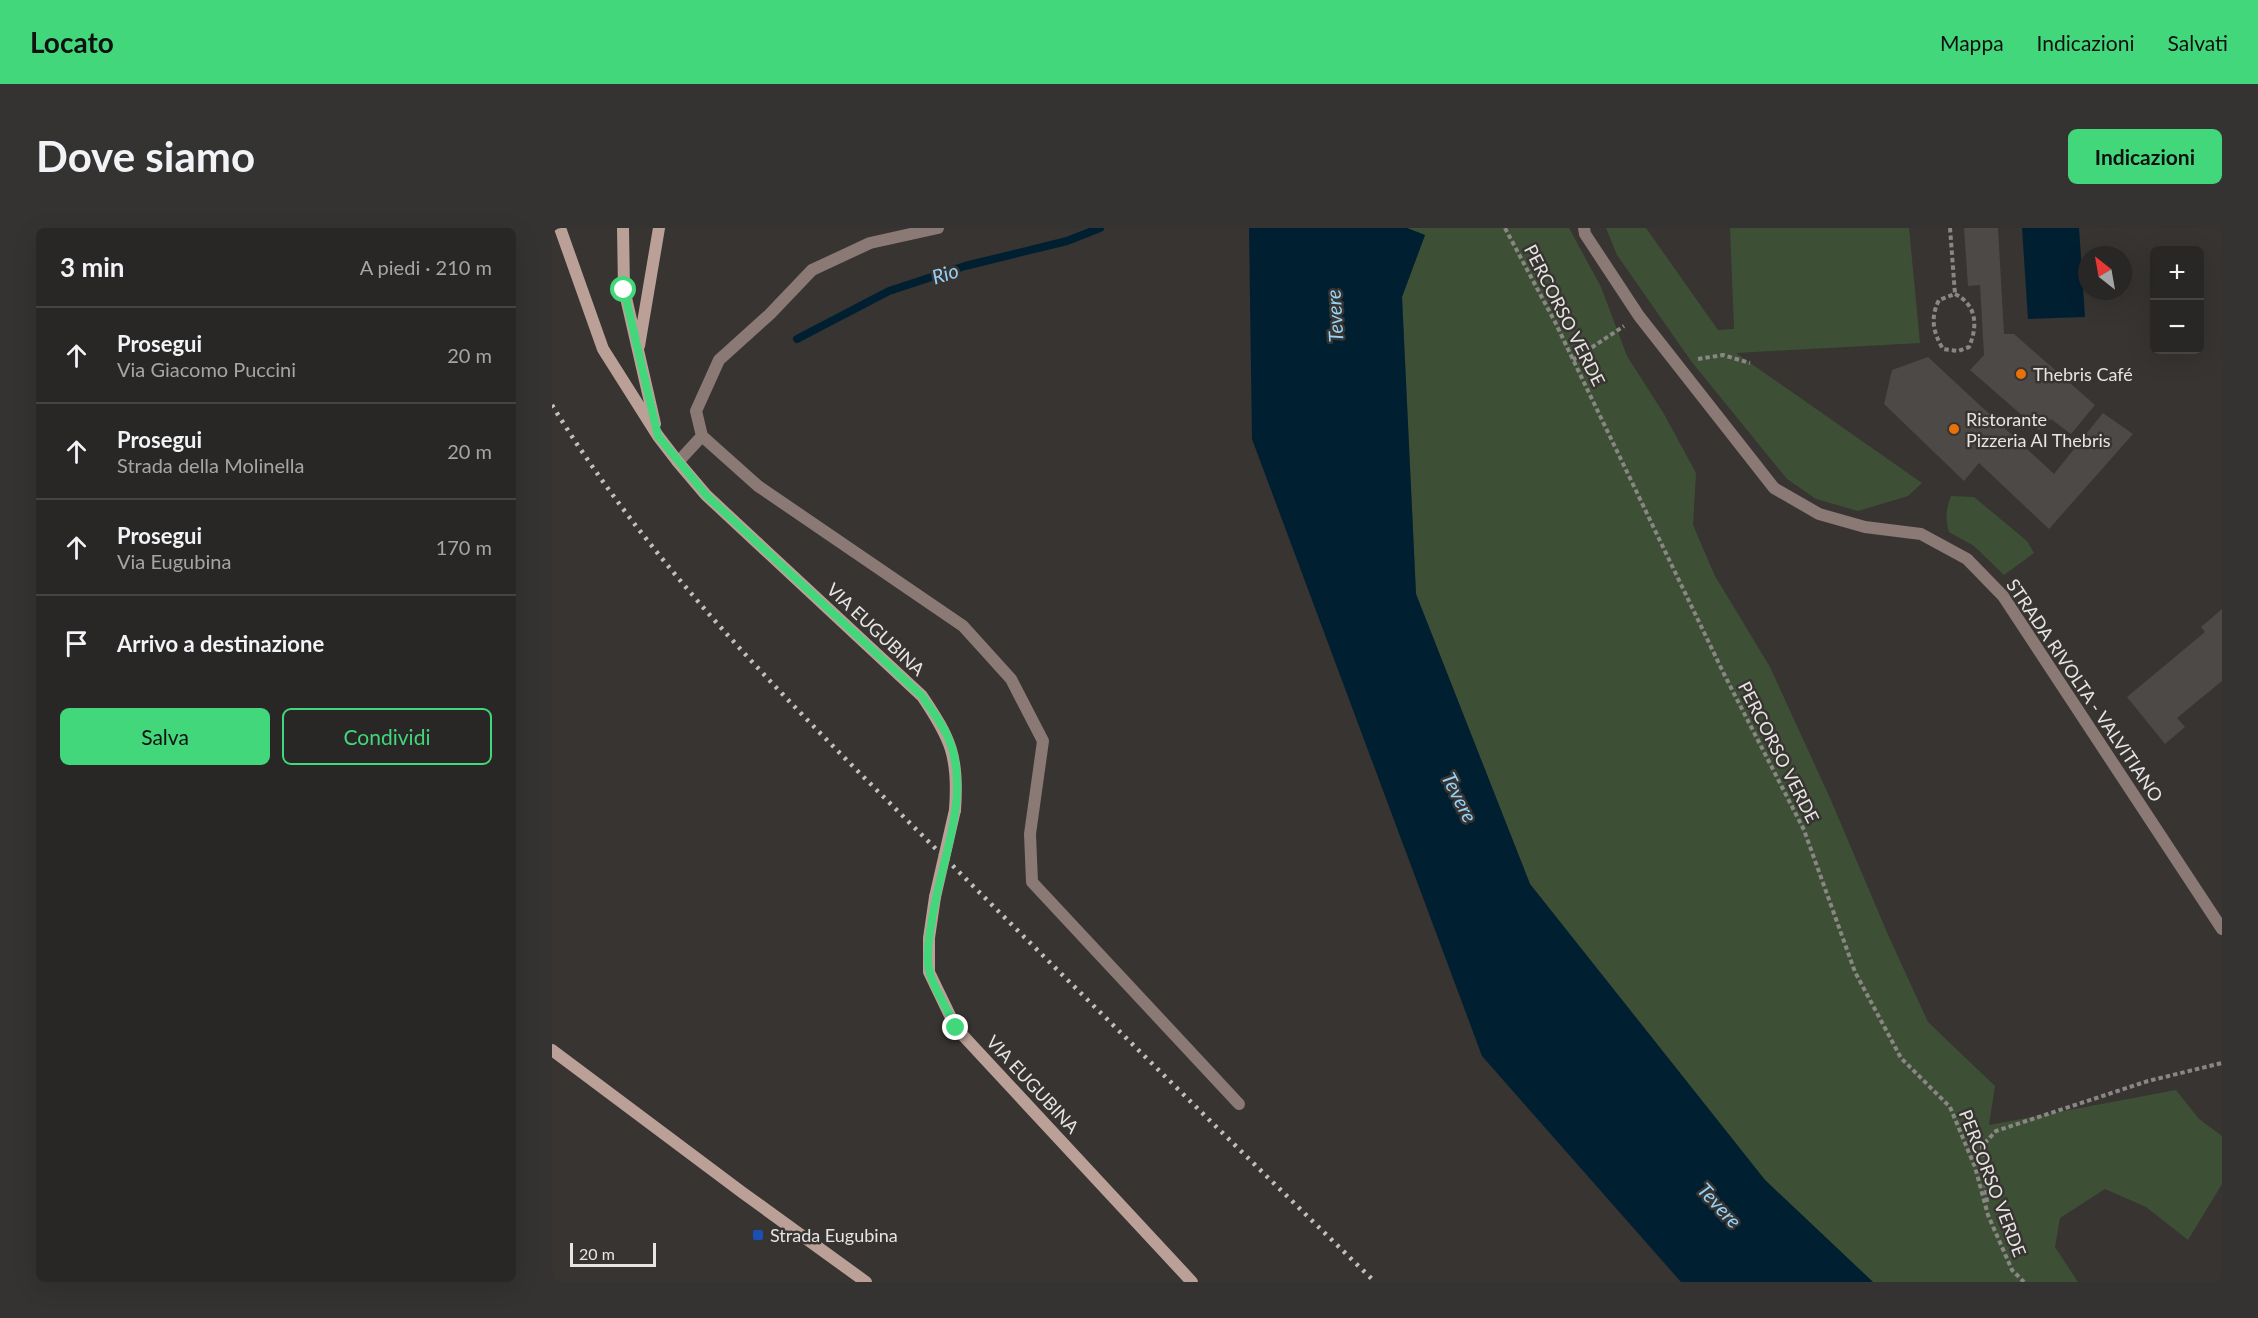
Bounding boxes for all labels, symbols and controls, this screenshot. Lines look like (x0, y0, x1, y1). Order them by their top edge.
text: Locato (30, 25, 114, 59)
text: Mappa (1940, 30, 2004, 55)
text: Indicazioni (2037, 30, 2135, 55)
text: Salvati (2168, 30, 2228, 55)
button: Indicazioni (2068, 129, 2222, 184)
text: Dove siamo (36, 131, 255, 181)
street label: PERCORSO VERDE (1520, 241, 1610, 389)
north arrow (2078, 246, 2132, 300)
map controls (2150, 246, 2204, 354)
button: + (2150, 246, 2204, 300)
text: 3 min (60, 251, 124, 283)
text: A piedi · 210 m (360, 255, 492, 279)
water label: Rio (929, 257, 961, 289)
route start (610, 276, 636, 302)
water label: Tevere (1321, 289, 1347, 343)
button: − (2150, 300, 2204, 354)
text: Prosegui (117, 330, 202, 357)
icon: ahead (60, 339, 93, 372)
text: 20 m (447, 343, 492, 367)
text: Via Giacomo Puccini (117, 357, 296, 381)
place label: Thebris Café (2033, 363, 2133, 385)
marker: Thebris Café (2014, 367, 2028, 381)
place label: Ristorante Pizzeria AI Thebris (1966, 408, 2111, 451)
marker: Ristorante Pizzeria AI Thebris (1947, 422, 1961, 436)
text: Prosegui (117, 426, 202, 453)
icon: ahead (60, 435, 93, 468)
text: 20 m (447, 439, 492, 463)
text: Strada della Molinella (117, 453, 304, 477)
text: Prosegui (117, 522, 202, 549)
icon: ahead (60, 531, 93, 564)
text: 170 m (436, 535, 492, 559)
text: Via Eugubina (117, 549, 231, 573)
street label: STRADA RIVOLTA - VALVITIANO (2002, 574, 2168, 806)
street label: VIA EUGUBINA (822, 578, 930, 681)
icon: arrive (60, 627, 93, 660)
text: Arrivo a destinazione (117, 630, 324, 657)
street label: PERCORSO VERDE (1734, 678, 1824, 826)
button: Salva (60, 708, 270, 765)
button: Condividi (282, 708, 492, 765)
water label: Tevere (1437, 768, 1483, 826)
route end (942, 1014, 968, 1040)
street label: VIA EUGUBINA (982, 1030, 1085, 1138)
street label: PERCORSO VERDE (1955, 1106, 2031, 1260)
water label: Tevere (1693, 1177, 1747, 1233)
place label: Strada Eugubina (770, 1224, 898, 1246)
marker: Strada Eugubina (751, 1228, 765, 1242)
scale bar (570, 1240, 656, 1268)
text: 20 m (579, 1244, 615, 1263)

